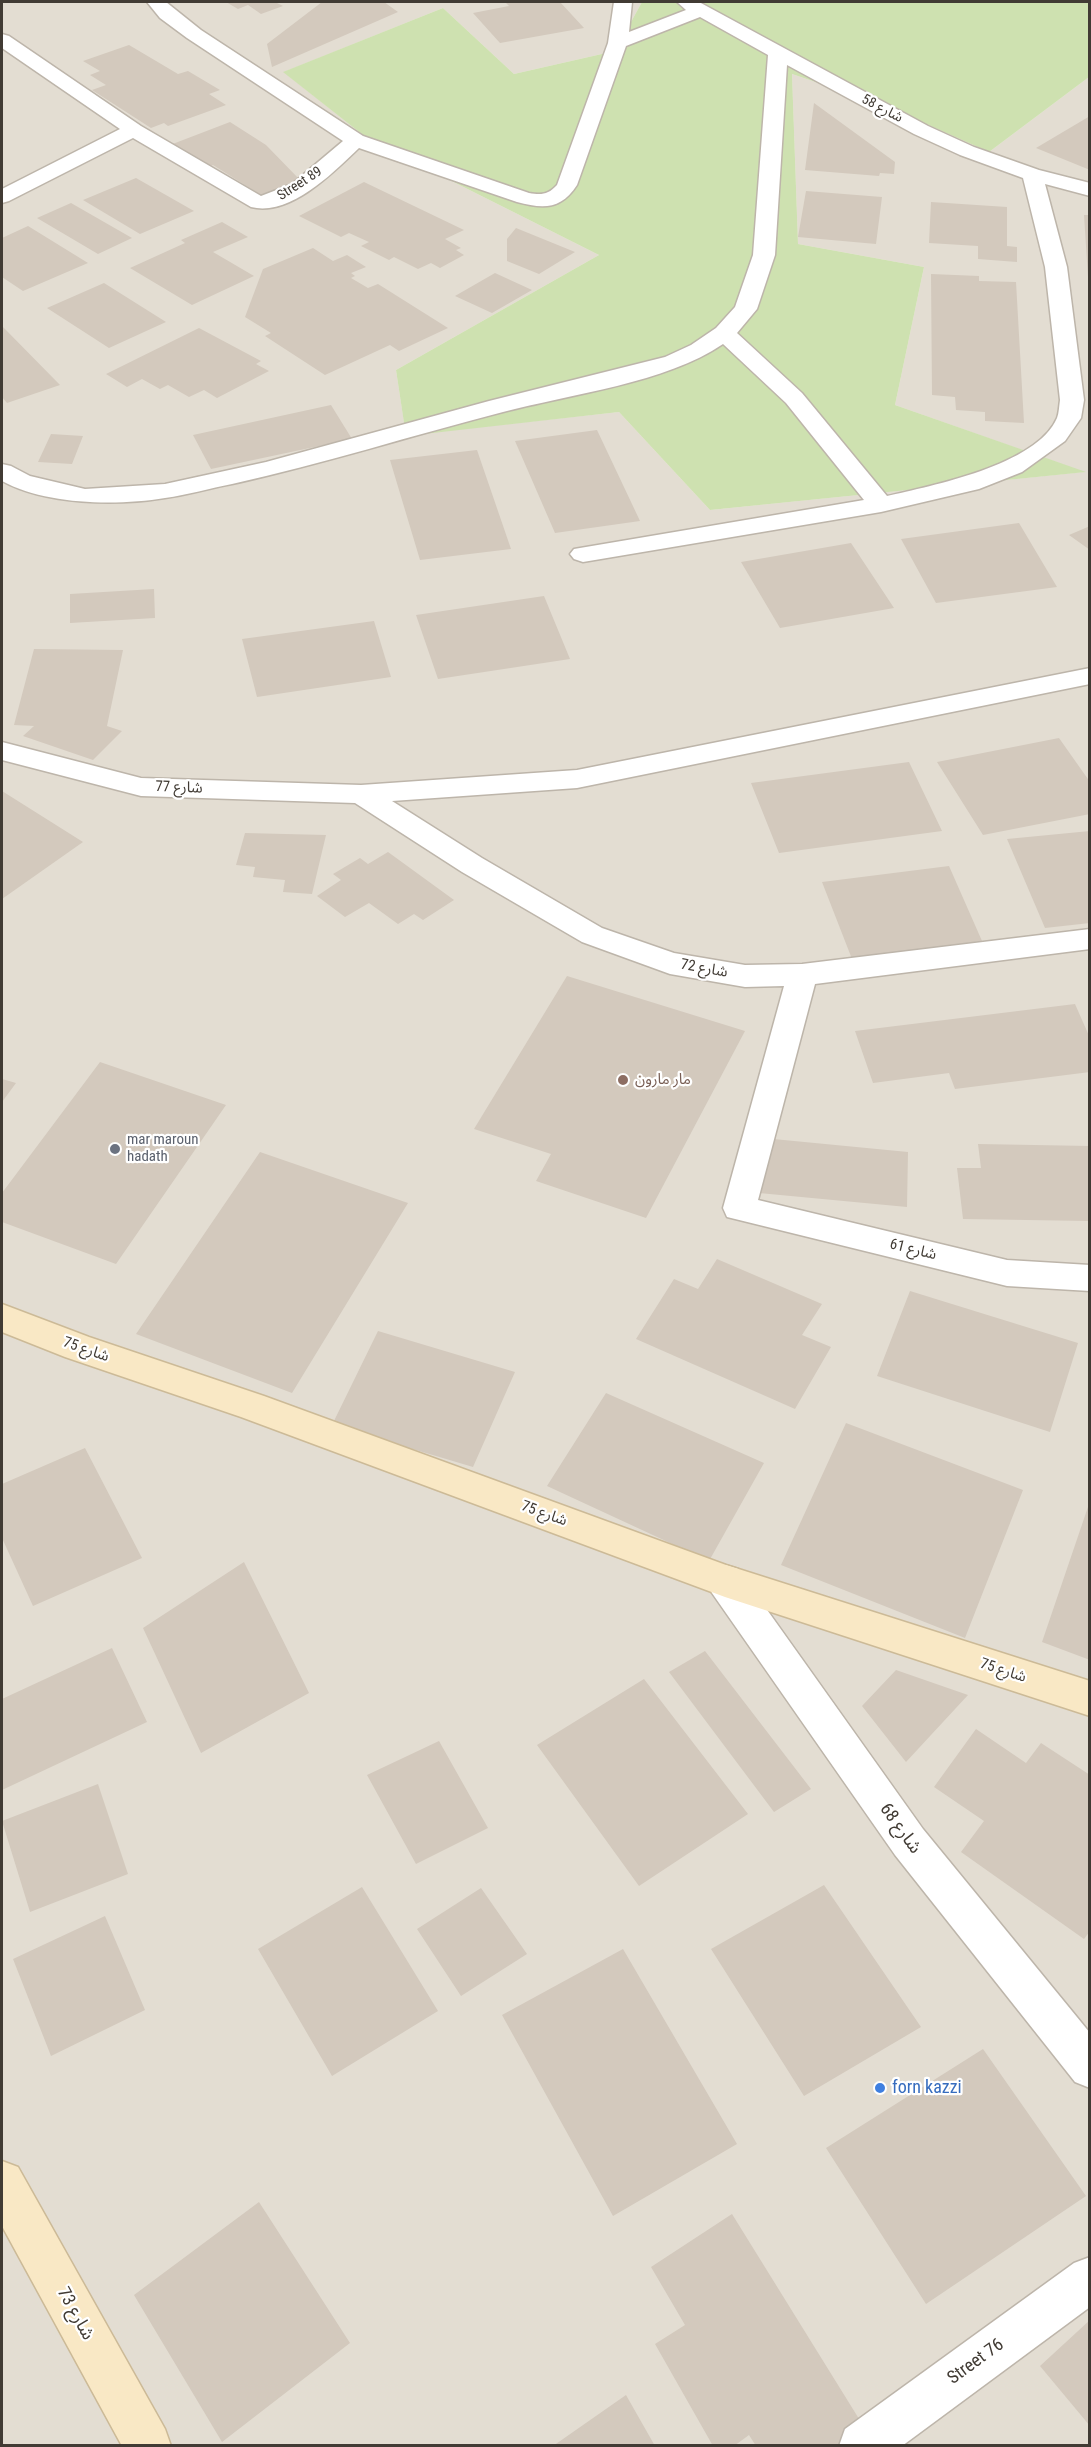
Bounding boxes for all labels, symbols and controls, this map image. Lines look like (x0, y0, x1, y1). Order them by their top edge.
street label: شارع 58 (858, 91, 906, 127)
street label: Street 89 (275, 163, 325, 205)
street label: شارع 77 (155, 778, 203, 798)
street label: شارع 72 (679, 956, 729, 982)
place label: مار مارون (635, 1071, 691, 1089)
marker: مار مارون (616, 1073, 630, 1087)
place label: mar maroun hadath (127, 1131, 198, 1166)
marker: mar maroun hadath (108, 1142, 122, 1156)
street label: شارع 61 (888, 1236, 938, 1264)
street label: شارع 75 (61, 1334, 111, 1366)
street label: شارع 75 (519, 1497, 569, 1531)
street label: شارع 75 (978, 1655, 1028, 1687)
street label: شارع 68 (875, 1800, 925, 1858)
place label: forn kazzi (892, 2077, 962, 2099)
marker: forn kazzi (873, 2081, 887, 2095)
street label: شارع 73 (52, 2284, 98, 2344)
street label: Street 76 (944, 2334, 1008, 2390)

